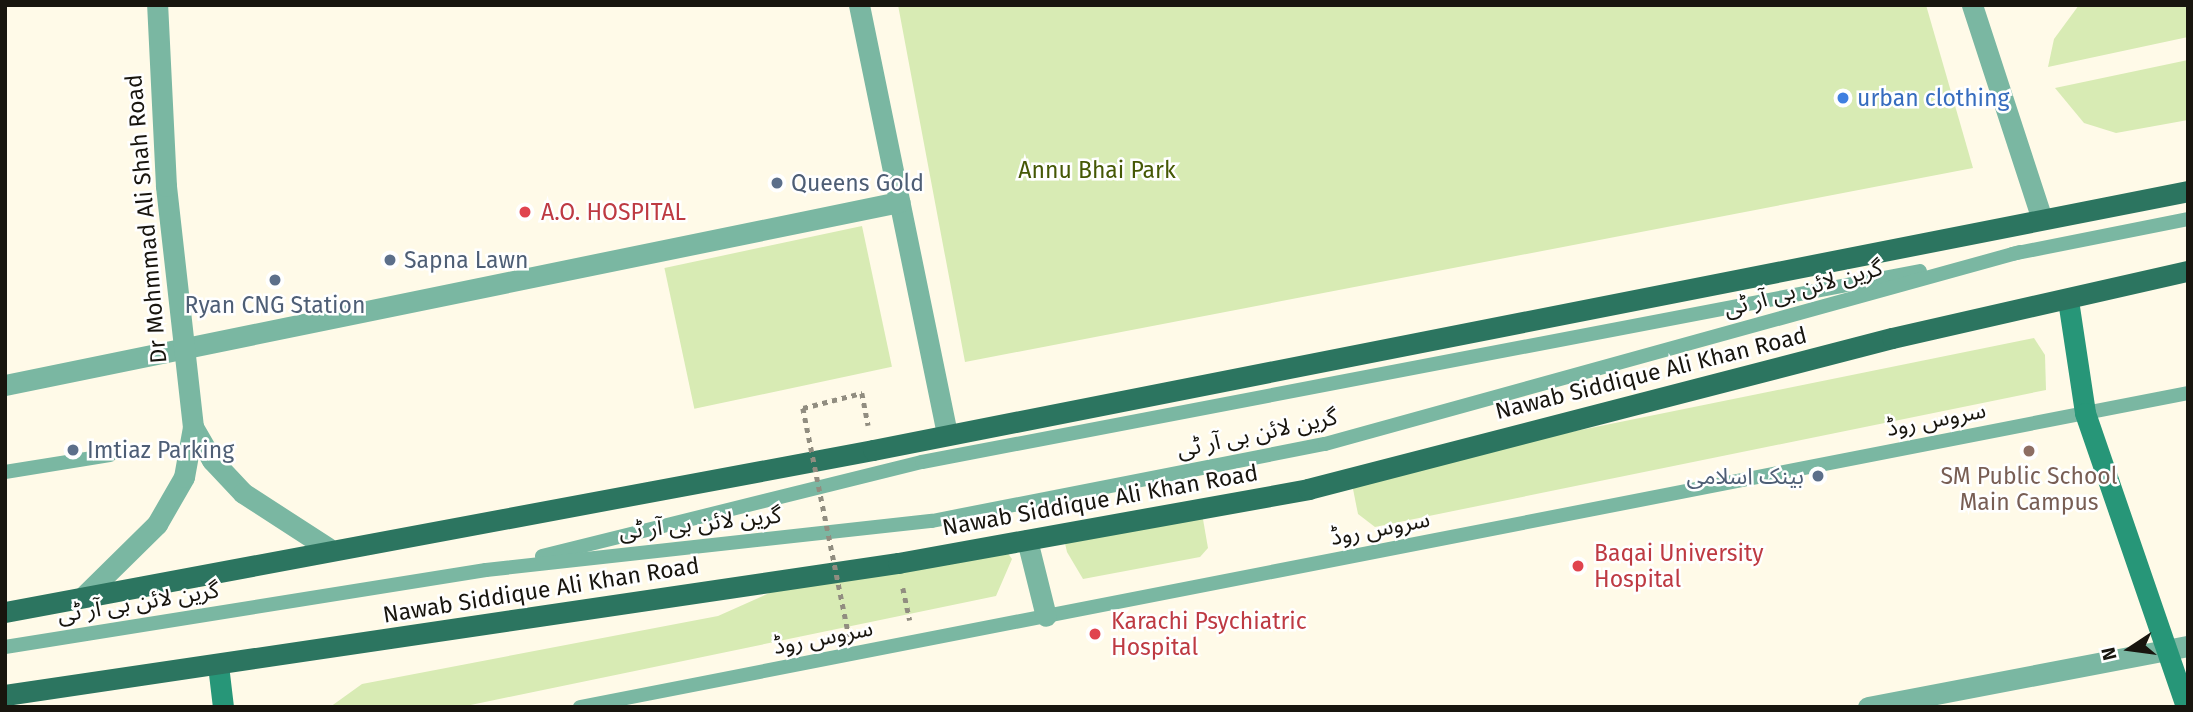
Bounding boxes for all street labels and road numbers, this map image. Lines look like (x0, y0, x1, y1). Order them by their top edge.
street label: Dr Mohmmad Ali Shah Road (120, 73, 172, 365)
street label: گرین لائن بی آر ٹی (1721, 254, 1885, 322)
street label: Nawab Siddique Ali Khan Road (1492, 321, 1810, 425)
street label: سروس روڈ (1884, 396, 1988, 442)
street label: گرین لائن بی آر ٹی (1174, 403, 1340, 463)
street label: Nawab Siddique Ali Khan Road (940, 459, 1260, 541)
street label: گرین لائن بی آر ٹی (617, 501, 783, 545)
street label: سروس روڈ (1328, 505, 1432, 551)
street label: Nawab Siddique Ali Khan Road (381, 551, 701, 629)
street label: گرین لائن بی آر ٹی (55, 576, 221, 628)
street label: سروس روڈ (771, 614, 875, 660)

